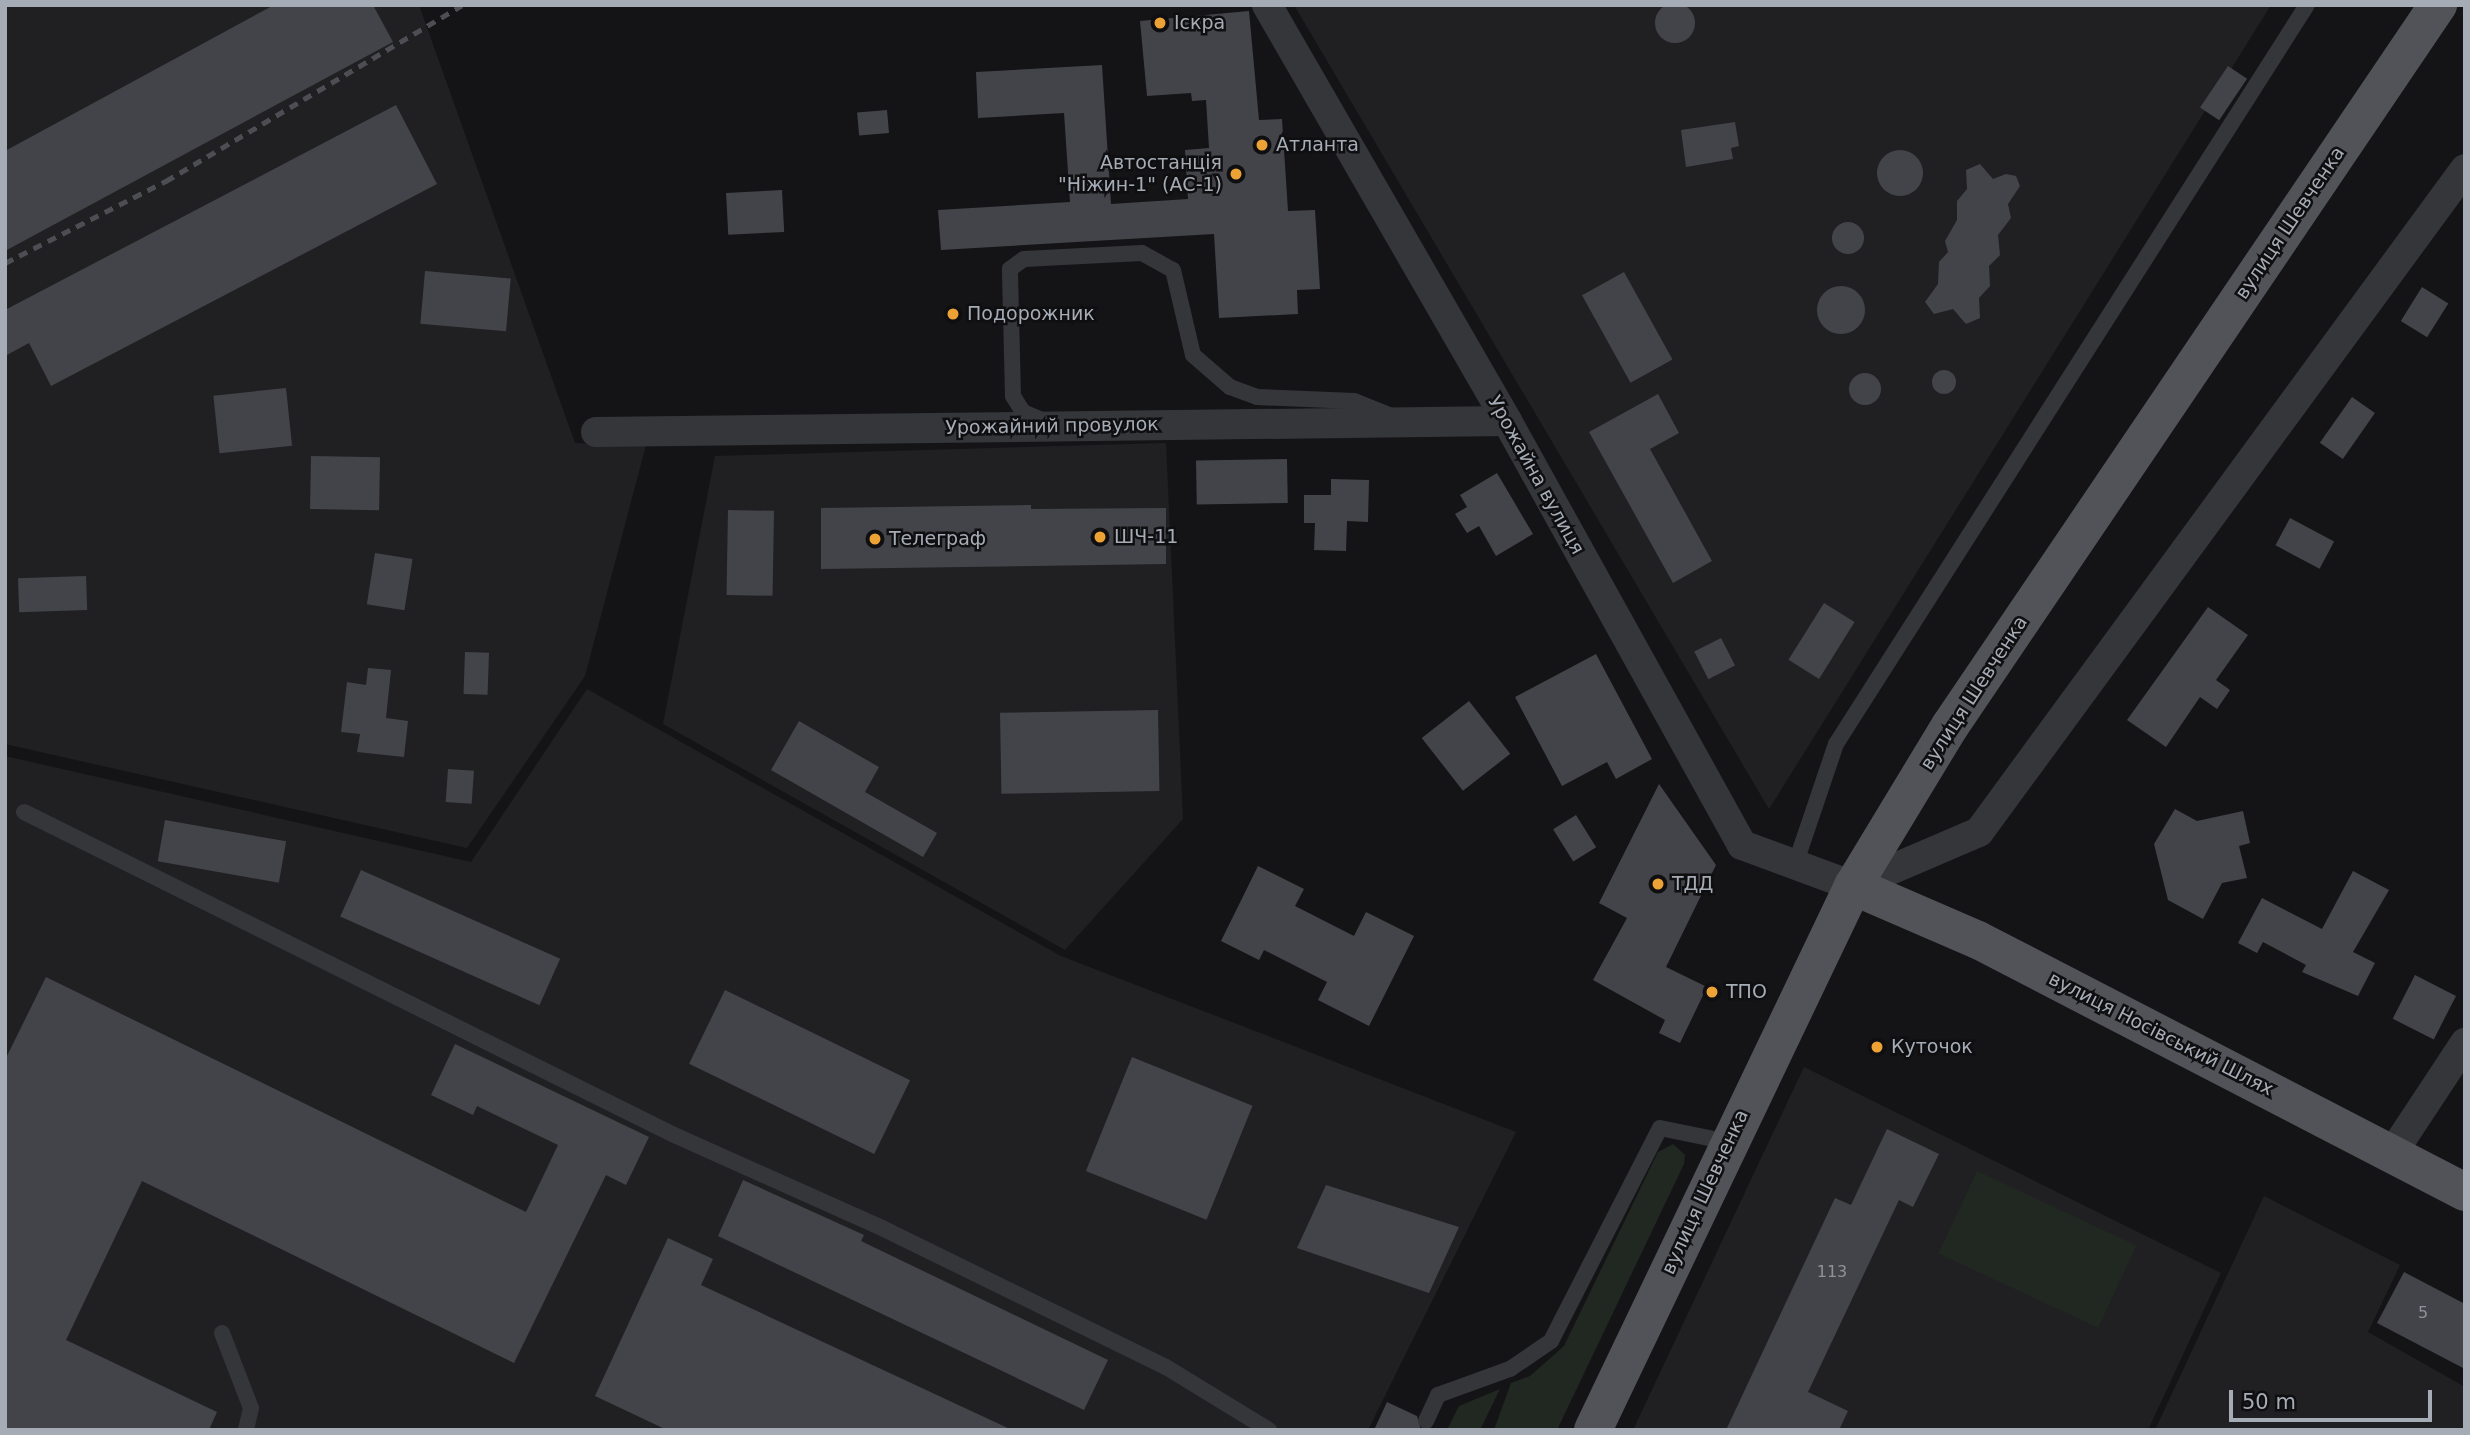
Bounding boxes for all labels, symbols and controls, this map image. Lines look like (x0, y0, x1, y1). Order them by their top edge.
place label: Іскра (1174, 12, 1225, 34)
marker: Іскра (1152, 15, 1168, 31)
place label: Атланта (1276, 134, 1359, 156)
marker: Атланта (1254, 137, 1270, 153)
street label: вулиця Шевченка (2231, 142, 2349, 304)
place label: Автостанція "Ніжин-1" (АС-1) (1058, 152, 1222, 196)
marker: Автостанція "Ніжин-1" (АС-1) (1228, 166, 1244, 182)
place label: Подорожник (967, 303, 1095, 325)
marker: Подорожник (945, 306, 961, 322)
street label: Урожайна вулиця (1483, 392, 1589, 558)
street label: Урожайний провулок (945, 413, 1159, 439)
place label: ШЧ-11 (1114, 526, 1178, 548)
place label: Телеграф (889, 528, 986, 550)
marker: ШЧ-11 (1092, 529, 1108, 545)
marker: Телеграф (867, 531, 883, 547)
street label: вулиця Шевченка (1916, 612, 2032, 774)
place label: ТДД (1672, 873, 1713, 895)
marker: ТДД (1650, 876, 1666, 892)
street label: вулиця Носівський Шлях (2045, 967, 2277, 1101)
place label: ТПО (1726, 981, 1767, 1003)
marker: ТПО (1704, 984, 1720, 1000)
place label: Куточок (1891, 1036, 1973, 1058)
marker: Куточок (1869, 1039, 1885, 1055)
street label: вулиця Шевченка (1657, 1106, 1753, 1278)
house number: 113 (1817, 1262, 1847, 1282)
house number: 5 (2418, 1303, 2428, 1323)
scale bar (2232, 1376, 2435, 1420)
text: 50 m (2242, 1390, 2296, 1414)

